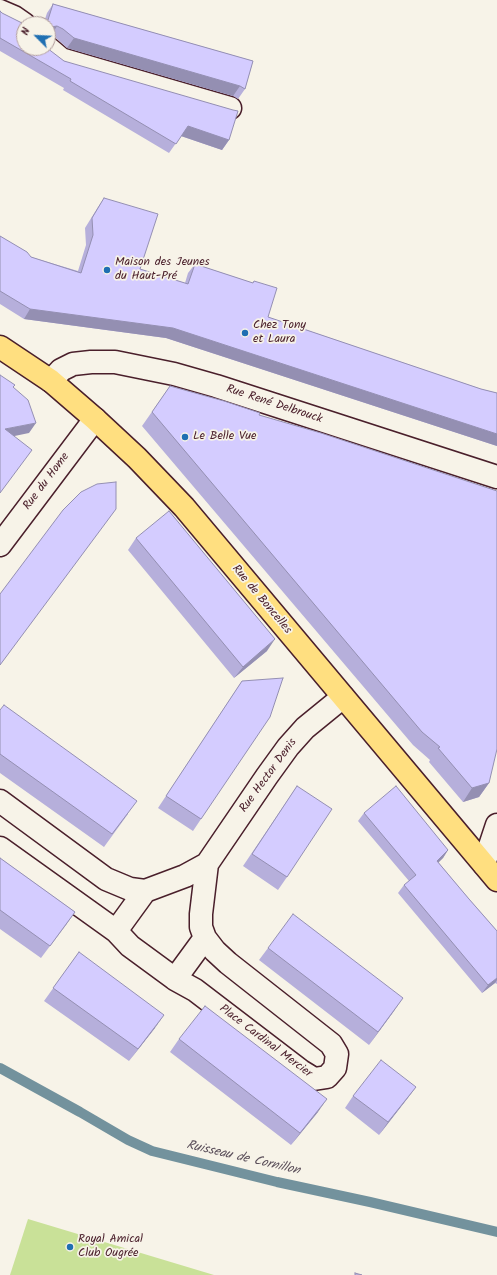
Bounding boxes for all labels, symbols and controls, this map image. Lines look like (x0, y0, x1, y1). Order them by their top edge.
north arrow (16, 16, 56, 56)
text: N (16, 25, 36, 38)
place label: Maison des Jeunes du Haut-Pré (115, 256, 210, 284)
marker: Maison des Jeunes du Haut-Pré (102, 265, 112, 275)
place label: Chez Tony et Laura (253, 319, 306, 347)
marker: Chez Tony et Laura (240, 328, 250, 338)
street label: Rue René Delbrouck (224, 383, 324, 427)
place label: Le Belle Vue (193, 430, 256, 444)
marker: Le Belle Vue (180, 432, 190, 442)
street label: Rue du Home (21, 451, 73, 513)
street label: Rue de Boncelles (228, 563, 294, 637)
street label: Rue Hector Denis (237, 736, 301, 816)
street label: Place Cardinal Mercier (216, 1002, 314, 1082)
water label: Ruisseau de Cornillon (185, 1138, 301, 1180)
place label: Royal Amical Club Ougrée (78, 1233, 143, 1261)
marker: Royal Amical Club Ougrée (65, 1242, 75, 1252)

